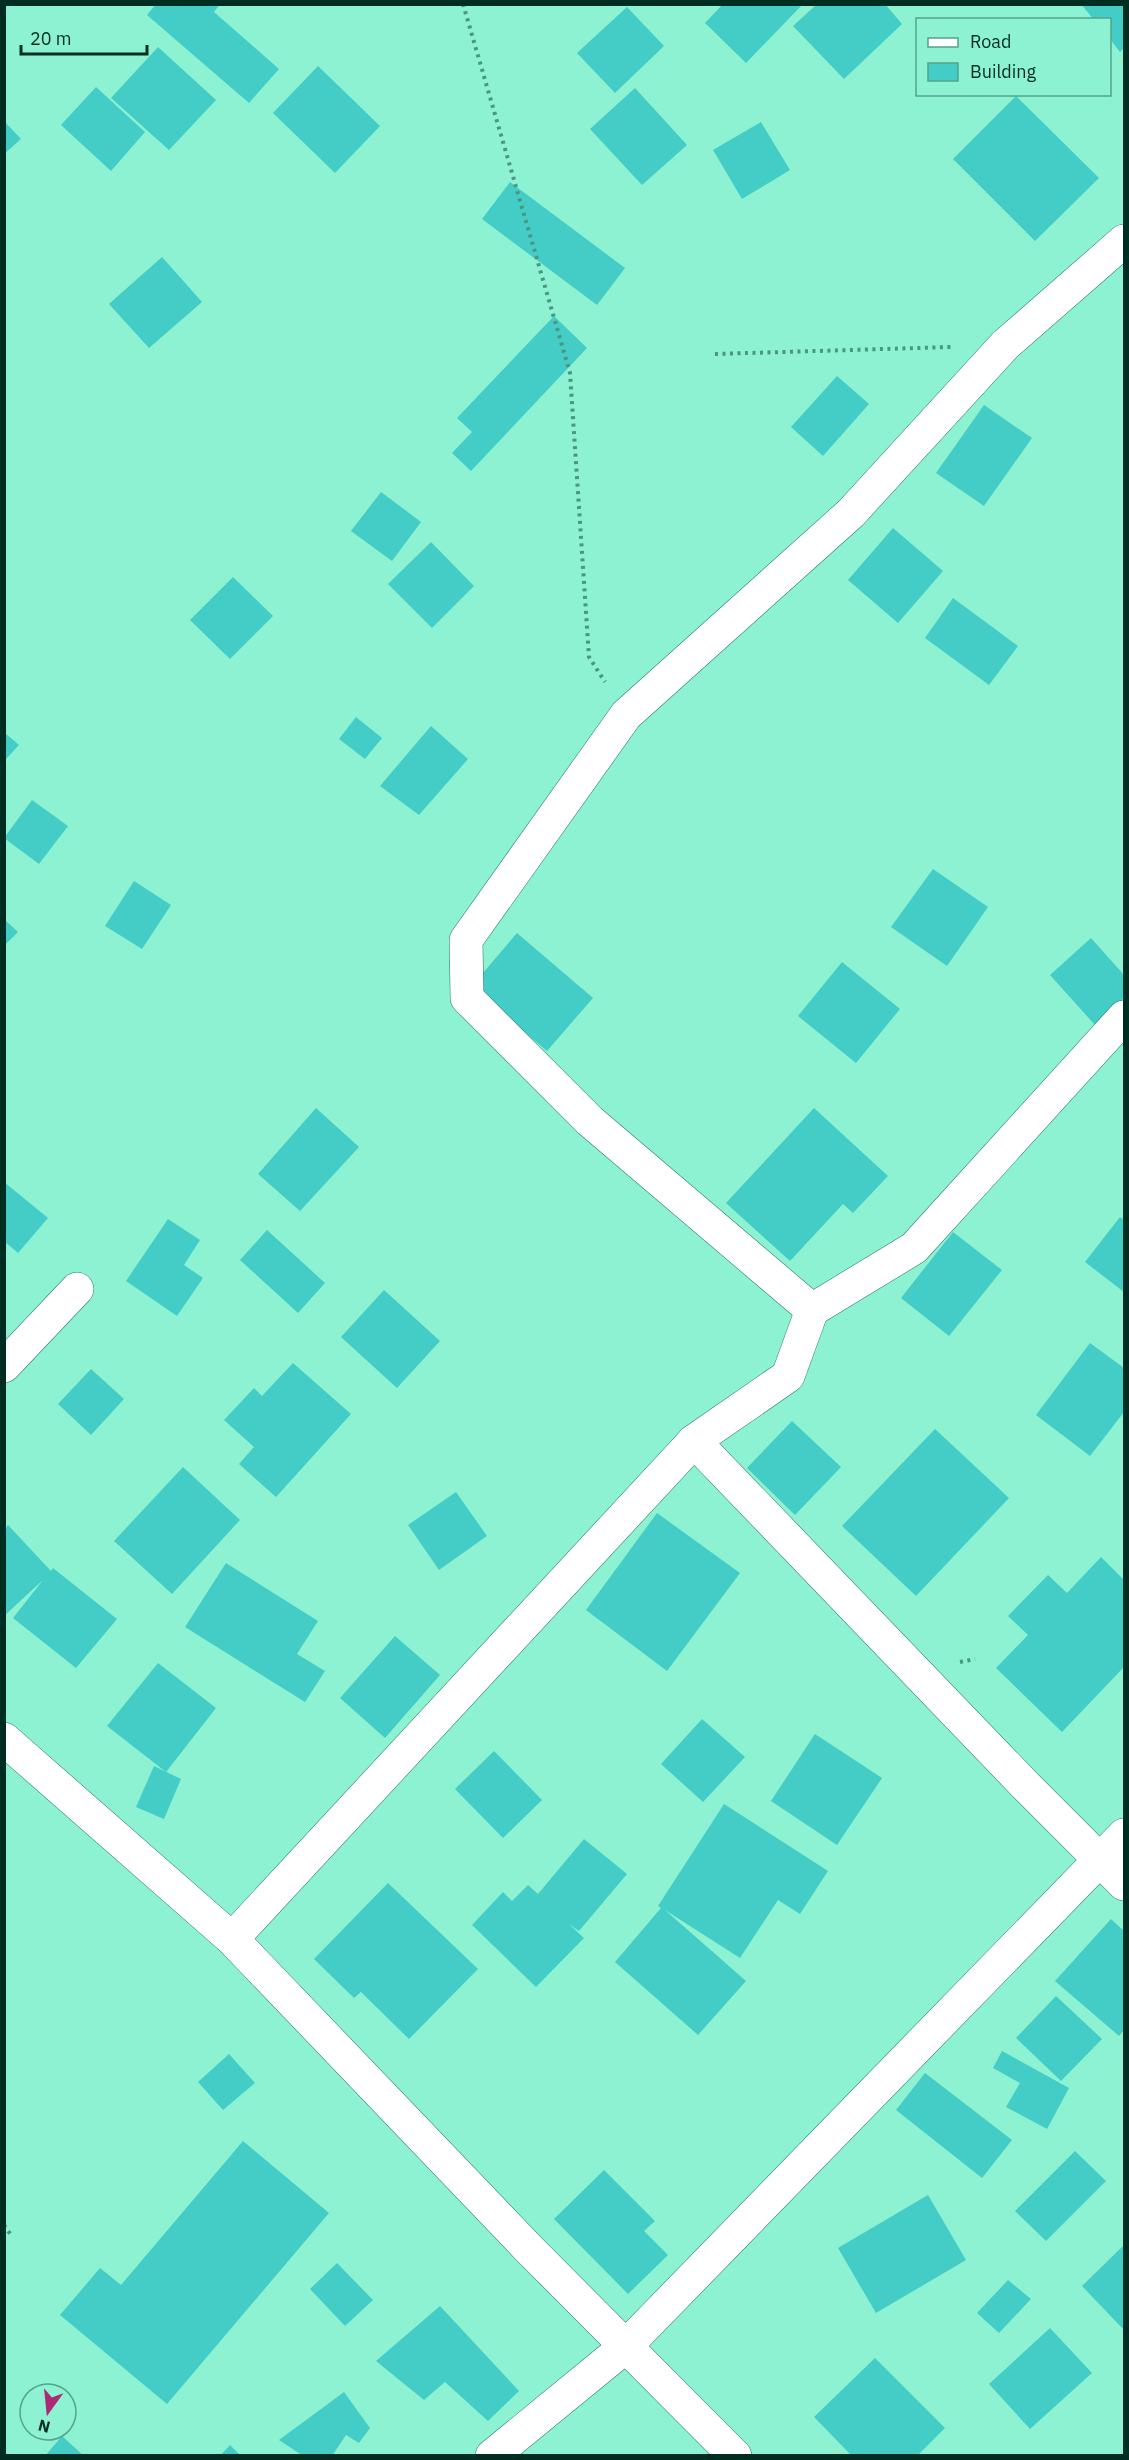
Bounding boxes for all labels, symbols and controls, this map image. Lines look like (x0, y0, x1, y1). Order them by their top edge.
scale bar (21, 18, 147, 56)
legend (916, 18, 1111, 96)
text: 20 m (30, 27, 72, 50)
text: Road (970, 30, 1011, 53)
text: Building (970, 60, 1037, 83)
north arrow (18, 2382, 78, 2442)
text: N (36, 2415, 52, 2438)

